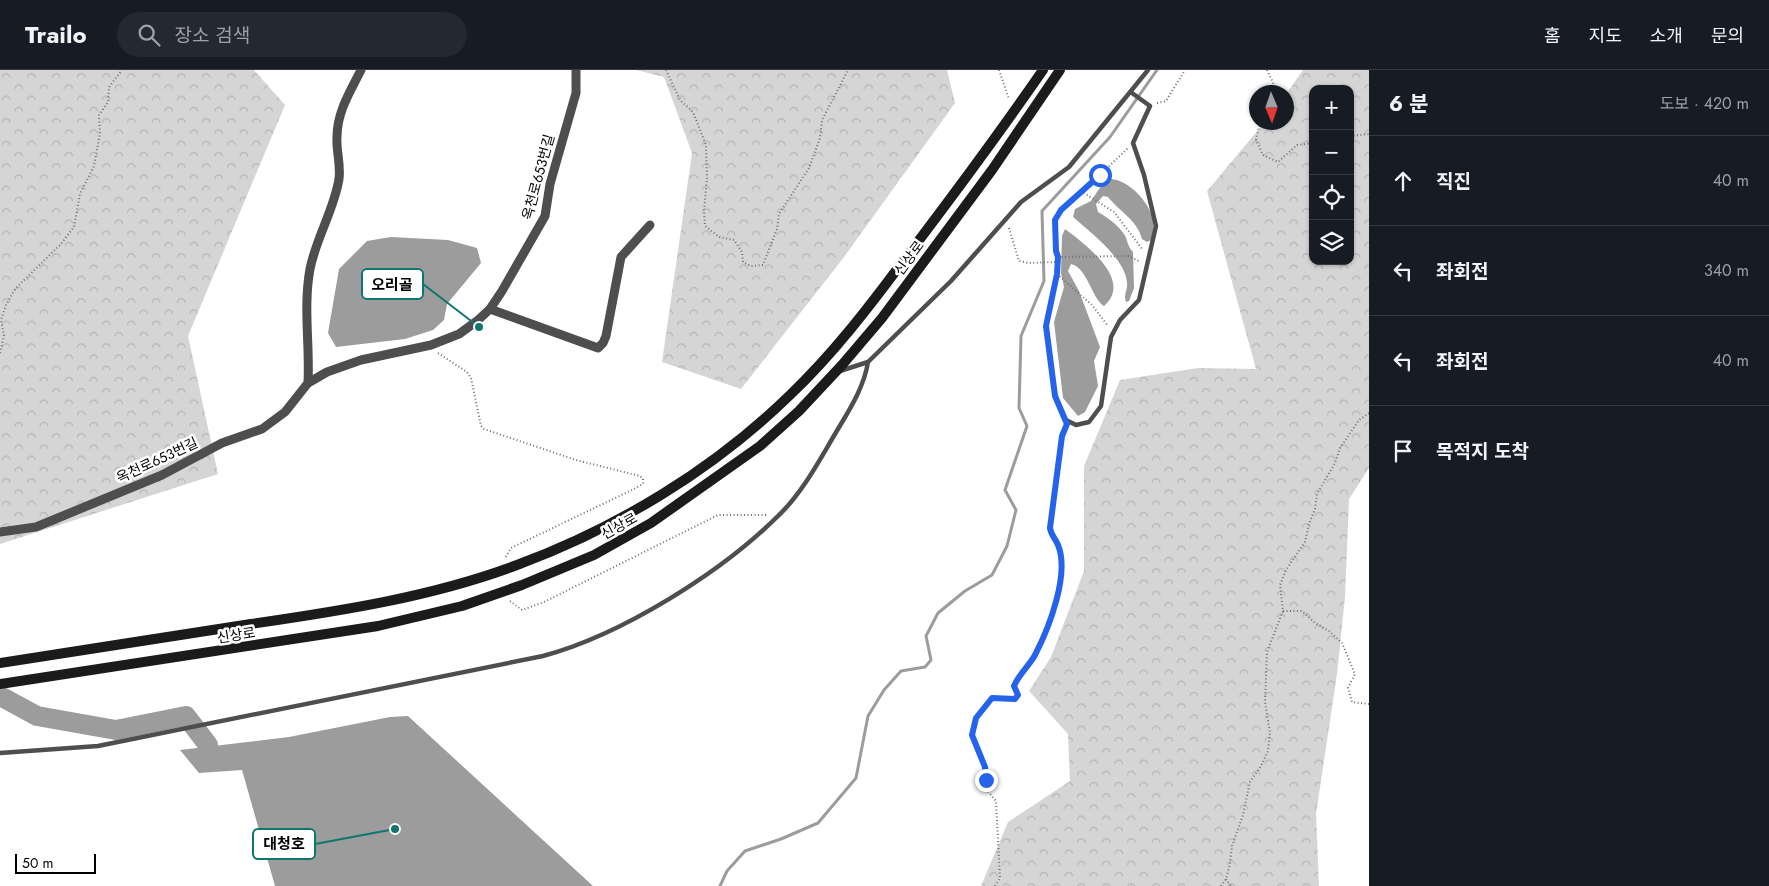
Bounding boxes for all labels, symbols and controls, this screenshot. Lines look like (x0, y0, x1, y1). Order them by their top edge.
search box (117, 12, 467, 57)
text: Trailo (25, 17, 87, 52)
icon: search (135, 21, 163, 49)
text: 장소 검색 (175, 22, 250, 49)
text: 홈 (1544, 23, 1561, 49)
text: 지도 (1589, 23, 1622, 49)
text: 소개 (1650, 23, 1683, 49)
text: 문의 (1711, 23, 1744, 49)
north arrow (1249, 85, 1294, 130)
map controls (1309, 85, 1354, 265)
button: + (1309, 85, 1354, 130)
text: 6 분 (1389, 89, 1429, 119)
text: 도보 · 420 m (1660, 92, 1749, 115)
button: − (1309, 130, 1354, 175)
street label: 옥천로653번길 (517, 132, 559, 222)
route start (1089, 164, 1112, 187)
icon: ahead (1389, 167, 1417, 195)
text: 직진 (1436, 168, 1471, 195)
text: 40 m (1713, 169, 1749, 192)
button: locate (1309, 175, 1354, 220)
button: layers (1309, 220, 1354, 265)
street label: 신상로 (889, 236, 929, 279)
icon: left (1389, 257, 1417, 285)
text: 좌회전 (1436, 258, 1488, 285)
text: 340 m (1704, 259, 1749, 282)
callout: 오리골 (362, 269, 423, 299)
text: 오리골 (371, 274, 413, 296)
icon: left (1389, 347, 1417, 375)
text: 좌회전 (1436, 348, 1488, 375)
text: 40 m (1713, 349, 1749, 372)
street label: 옥천로653번길 (113, 432, 201, 488)
icon: arrive (1389, 437, 1417, 465)
text: 목적지 도착 (1436, 438, 1529, 465)
street label: 신상로 (597, 508, 641, 544)
street label: 신상로 (215, 622, 257, 648)
route end (975, 769, 998, 792)
callout: 대청호 (253, 829, 315, 859)
text: 대청호 (263, 833, 305, 855)
scale bar (15, 851, 96, 874)
text: 50 m (22, 853, 53, 873)

